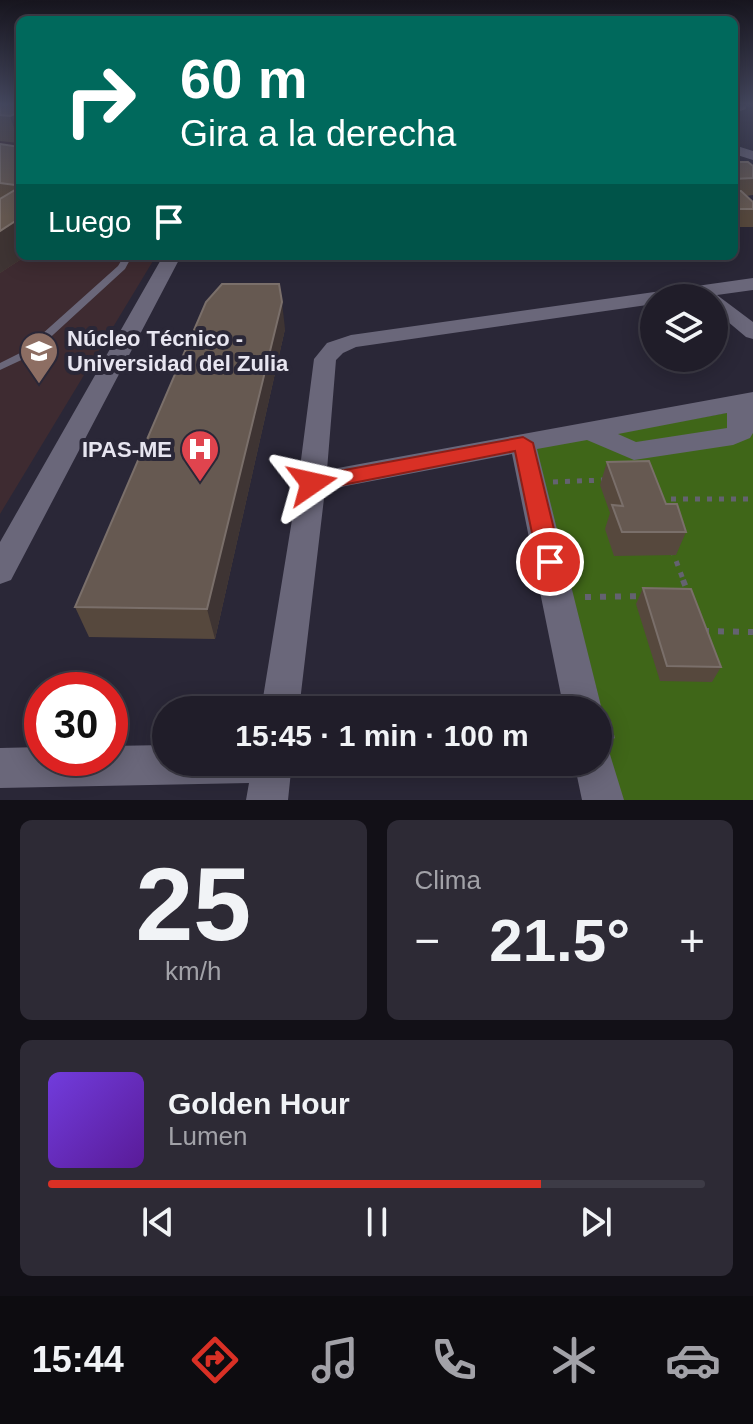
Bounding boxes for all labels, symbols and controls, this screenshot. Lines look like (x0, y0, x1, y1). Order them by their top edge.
text: 60 m (180, 47, 308, 110)
icon: right (48, 48, 152, 152)
text: Gira a la derecha (180, 113, 456, 154)
icon: arrive (147, 200, 191, 244)
text: Luego (48, 205, 131, 238)
map controls (640, 284, 728, 372)
button: layers (640, 284, 728, 372)
place label: Núcleo Técnico - Universidad del Zulia (67, 326, 289, 376)
school or university icon: Núcleo Técnico - Universidad del Zulia (18, 330, 60, 385)
hospital icon: IPAS-ME (179, 428, 221, 483)
place label: IPAS-ME (82, 437, 172, 462)
position arrow (270, 441, 354, 525)
pin (516, 528, 584, 596)
icon: arrive (528, 540, 572, 584)
speed limit sign: 30 (24, 672, 128, 776)
text: 15:45 · 1 min · 100 m (235, 719, 529, 752)
text: 25 (135, 846, 251, 962)
text: Clima (415, 865, 481, 895)
text: 21.5° (489, 907, 630, 974)
text: − (415, 916, 440, 965)
text: + (679, 916, 705, 965)
text: km/h (165, 956, 221, 986)
text: Golden Hour (168, 1087, 350, 1120)
text: Lumen (168, 1121, 248, 1151)
icon: previous (136, 1200, 180, 1244)
icon: pause (355, 1200, 399, 1244)
icon: next (574, 1200, 618, 1244)
icon: directions (187, 1332, 243, 1388)
icon: music (307, 1332, 363, 1388)
icon: phone (426, 1332, 482, 1388)
icon: climate (546, 1332, 602, 1388)
icon: car (665, 1332, 721, 1388)
text: 15:44 (32, 1339, 124, 1380)

